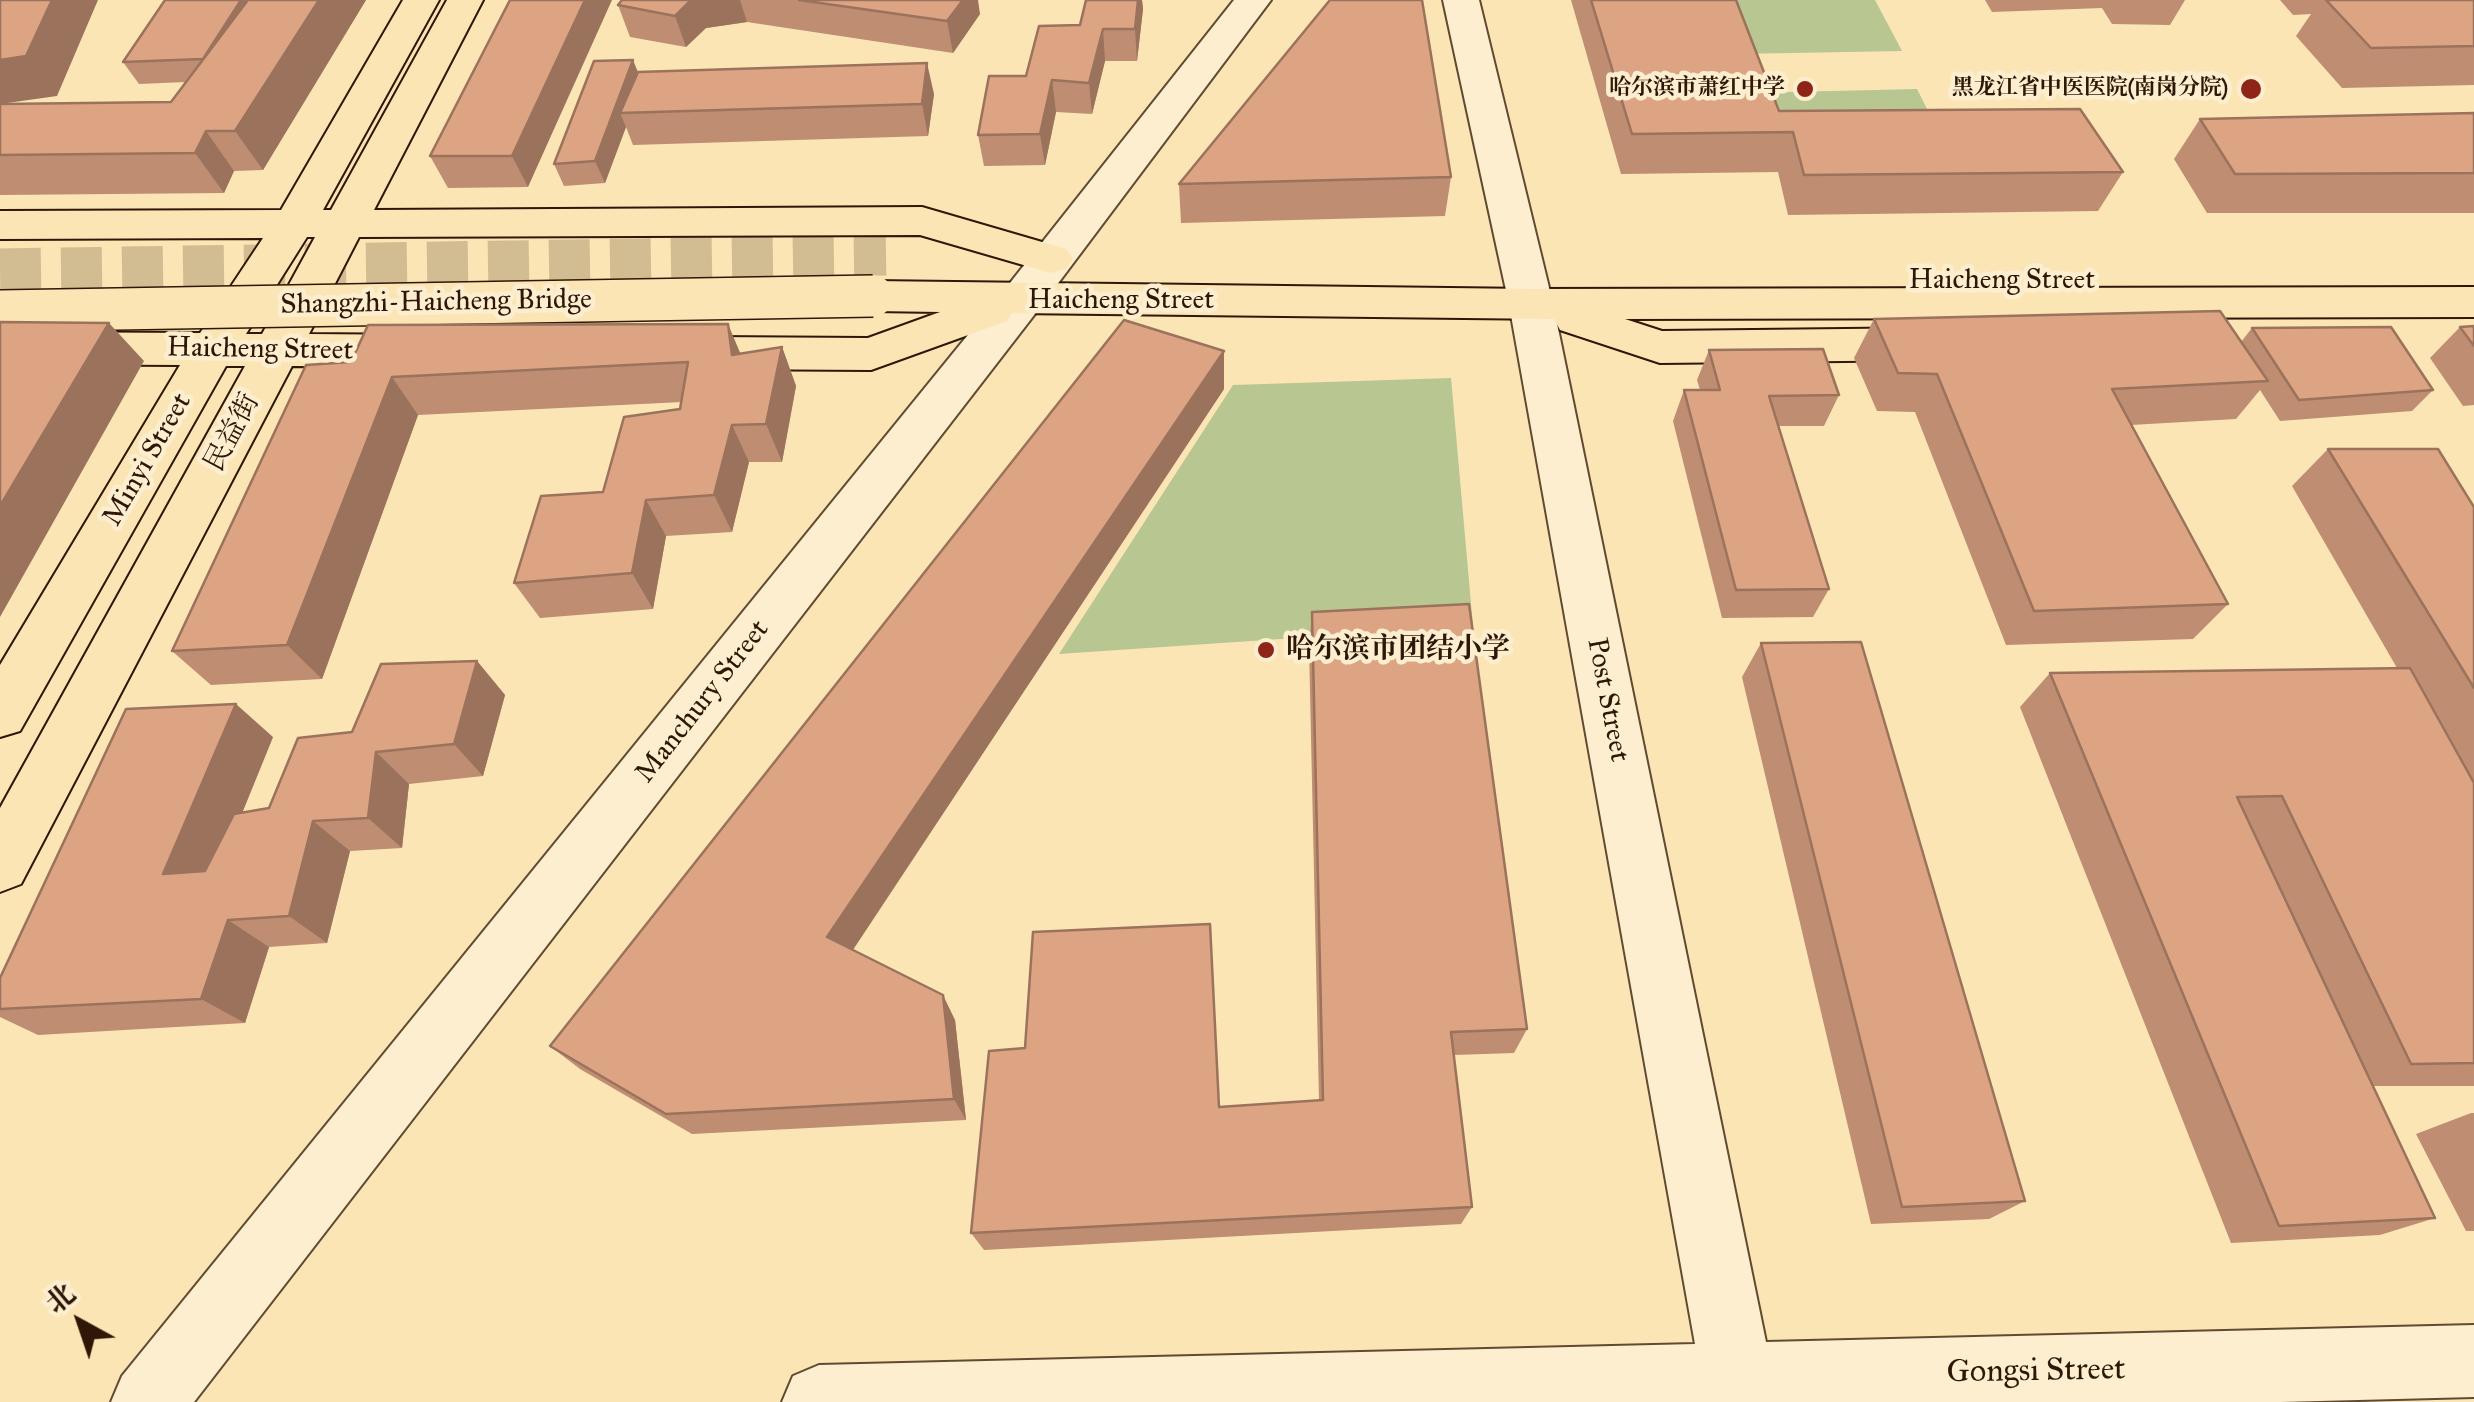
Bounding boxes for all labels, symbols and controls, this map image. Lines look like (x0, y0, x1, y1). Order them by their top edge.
place label: 哈尔滨市萧红中学 (1609, 76, 1785, 102)
place label: 黑龙江省中医医院(南岗分院) (1952, 76, 2228, 102)
marker: 黑龙江省中医医院(南岗分院) (2238, 76, 2264, 102)
marker: 哈尔滨市萧红中学 (1794, 78, 1816, 100)
street label: Haicheng Street (1909, 264, 2095, 298)
street label: Shangzhi-Haicheng Bridge (280, 283, 592, 323)
street label: Haicheng Street (1028, 284, 1214, 318)
street label: Haicheng Street (167, 332, 353, 368)
street label: Minyi Street (97, 388, 199, 532)
street label: 民益街 (198, 388, 268, 478)
street label: Manchury Street (629, 614, 777, 790)
place label: 哈尔滨市团结小学 (1286, 633, 1510, 667)
street label: Post Street (1579, 635, 1635, 765)
marker: 哈尔滨市团结小学 (1255, 639, 1277, 661)
north arrow (30, 1272, 130, 1372)
text: 北 (38, 1276, 82, 1321)
street label: Gongsi Street (1946, 1351, 2126, 1393)

